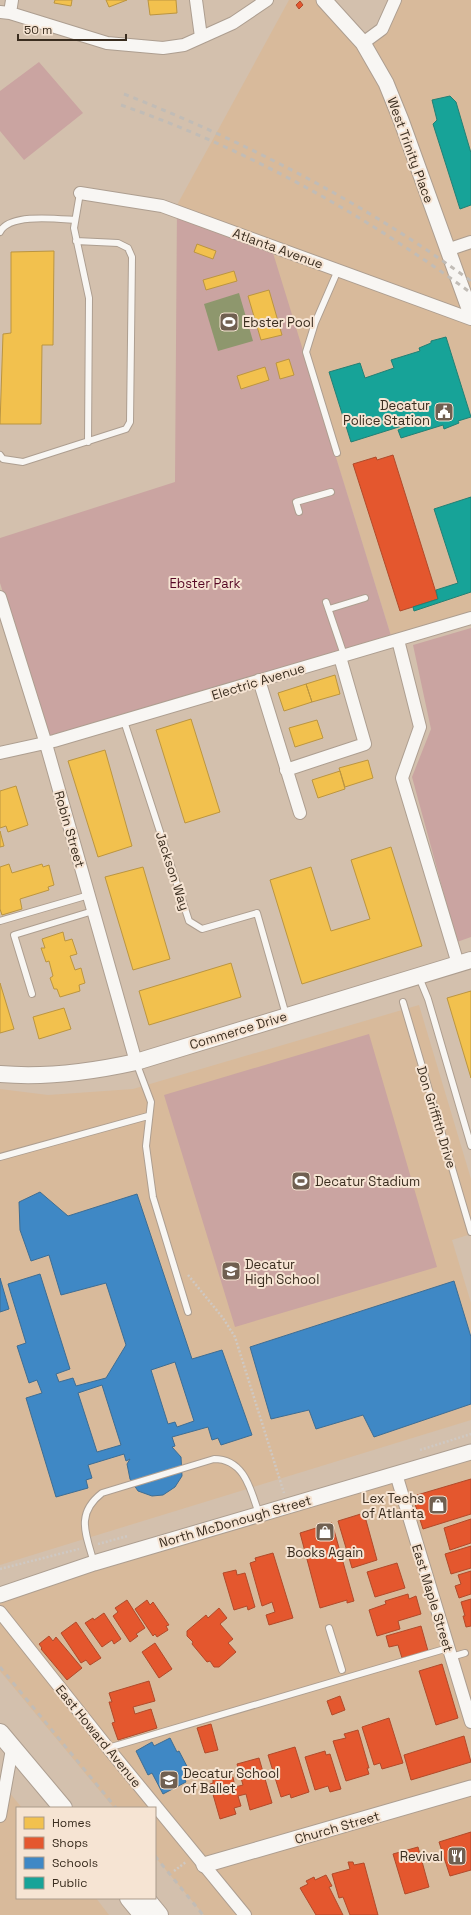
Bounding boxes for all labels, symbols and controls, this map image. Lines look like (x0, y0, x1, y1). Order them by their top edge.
scale bar (18, 16, 126, 42)
text: 50 m (24, 22, 52, 38)
street label: West Trinity Place (383, 95, 438, 205)
street label: Atlanta Avenue (230, 224, 325, 273)
sports icon: Ebster Pool (218, 311, 240, 333)
place label: Ebster Pool (243, 314, 314, 331)
place label: Decatur Police Station (343, 397, 430, 429)
public building icon: Decatur Police Station (433, 401, 455, 423)
park label: Ebster Park (169, 575, 241, 592)
street label: Electric Avenue (209, 659, 307, 704)
street label: Robin Street (50, 789, 89, 869)
street label: Jackson Way (152, 830, 193, 913)
street label: Commerce Drive (187, 1008, 289, 1053)
street label: Don Griffith Drive (413, 1064, 460, 1170)
sports icon: Decatur Stadium (290, 1170, 312, 1192)
place label: Decatur Stadium (315, 1173, 420, 1190)
place label: Decatur High School (245, 1256, 319, 1288)
school or university icon: Decatur High School (220, 1260, 242, 1282)
place label: Lex Techs of Atlanta (362, 1490, 425, 1522)
street label: North McDonough Street (157, 1492, 313, 1551)
shop icon: Lex Techs of Atlanta (427, 1494, 449, 1516)
shop icon: Books Again (314, 1521, 336, 1543)
street label: East Maple Street (408, 1542, 457, 1654)
place label: Books Again (287, 1544, 363, 1561)
street label: East Howard Avenue (52, 1682, 145, 1791)
place label: Decatur School of Ballet (183, 1765, 279, 1797)
school or university icon: Decatur School of Ballet (158, 1769, 180, 1791)
legend (16, 1807, 156, 1899)
street label: Church Street (293, 1807, 382, 1848)
text: Homes (52, 1815, 91, 1831)
text: Shops (52, 1835, 88, 1851)
restaurant icon: Revival (446, 1845, 468, 1867)
place label: Revival (400, 1848, 443, 1865)
text: Schools (52, 1855, 98, 1871)
text: Public (52, 1875, 87, 1891)

